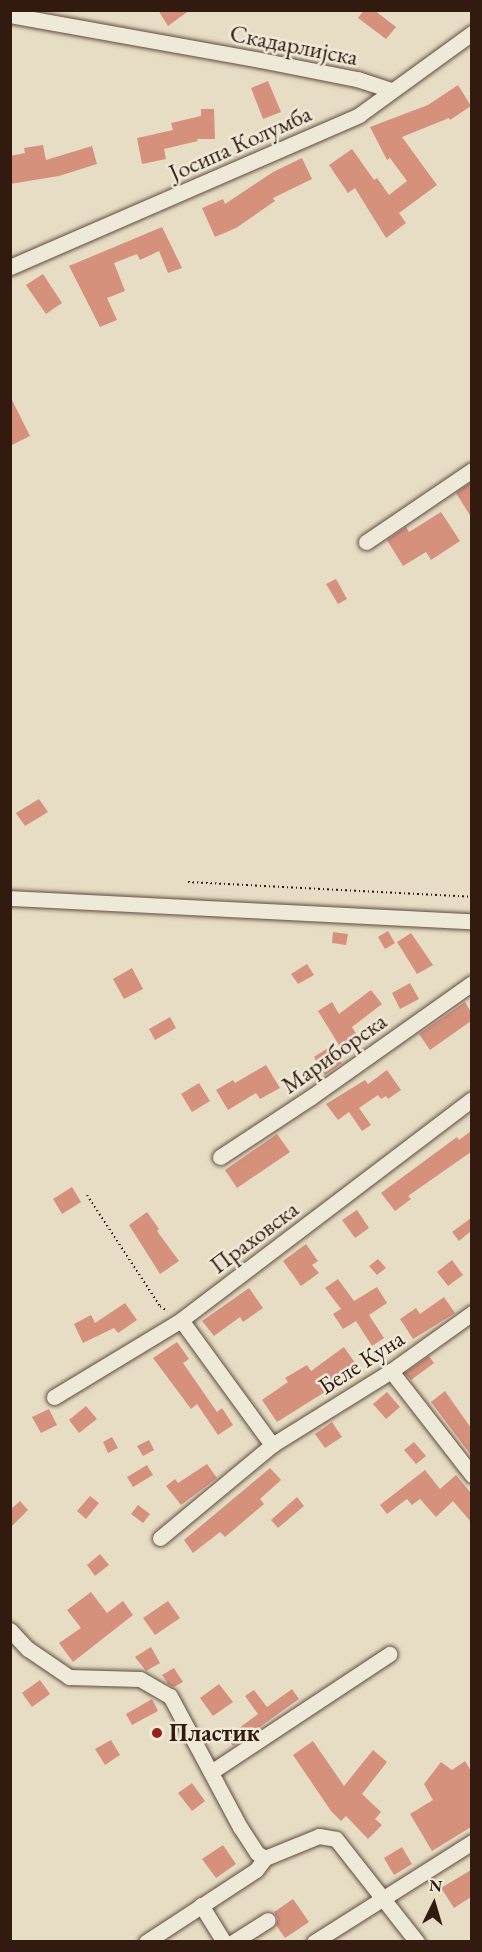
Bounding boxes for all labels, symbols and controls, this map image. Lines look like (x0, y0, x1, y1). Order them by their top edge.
street label: Скадарлијска (228, 18, 360, 72)
street label: Јосипа Колумба (164, 99, 316, 187)
street label: Мариборска (276, 1006, 392, 1100)
street label: Праховска (204, 1194, 304, 1280)
street label: Беле Куна (313, 1324, 409, 1400)
place label: Пластик (169, 1719, 260, 1747)
marker: Пластик (150, 1726, 164, 1740)
north arrow (404, 1874, 464, 1934)
text: N (428, 1875, 443, 1897)

